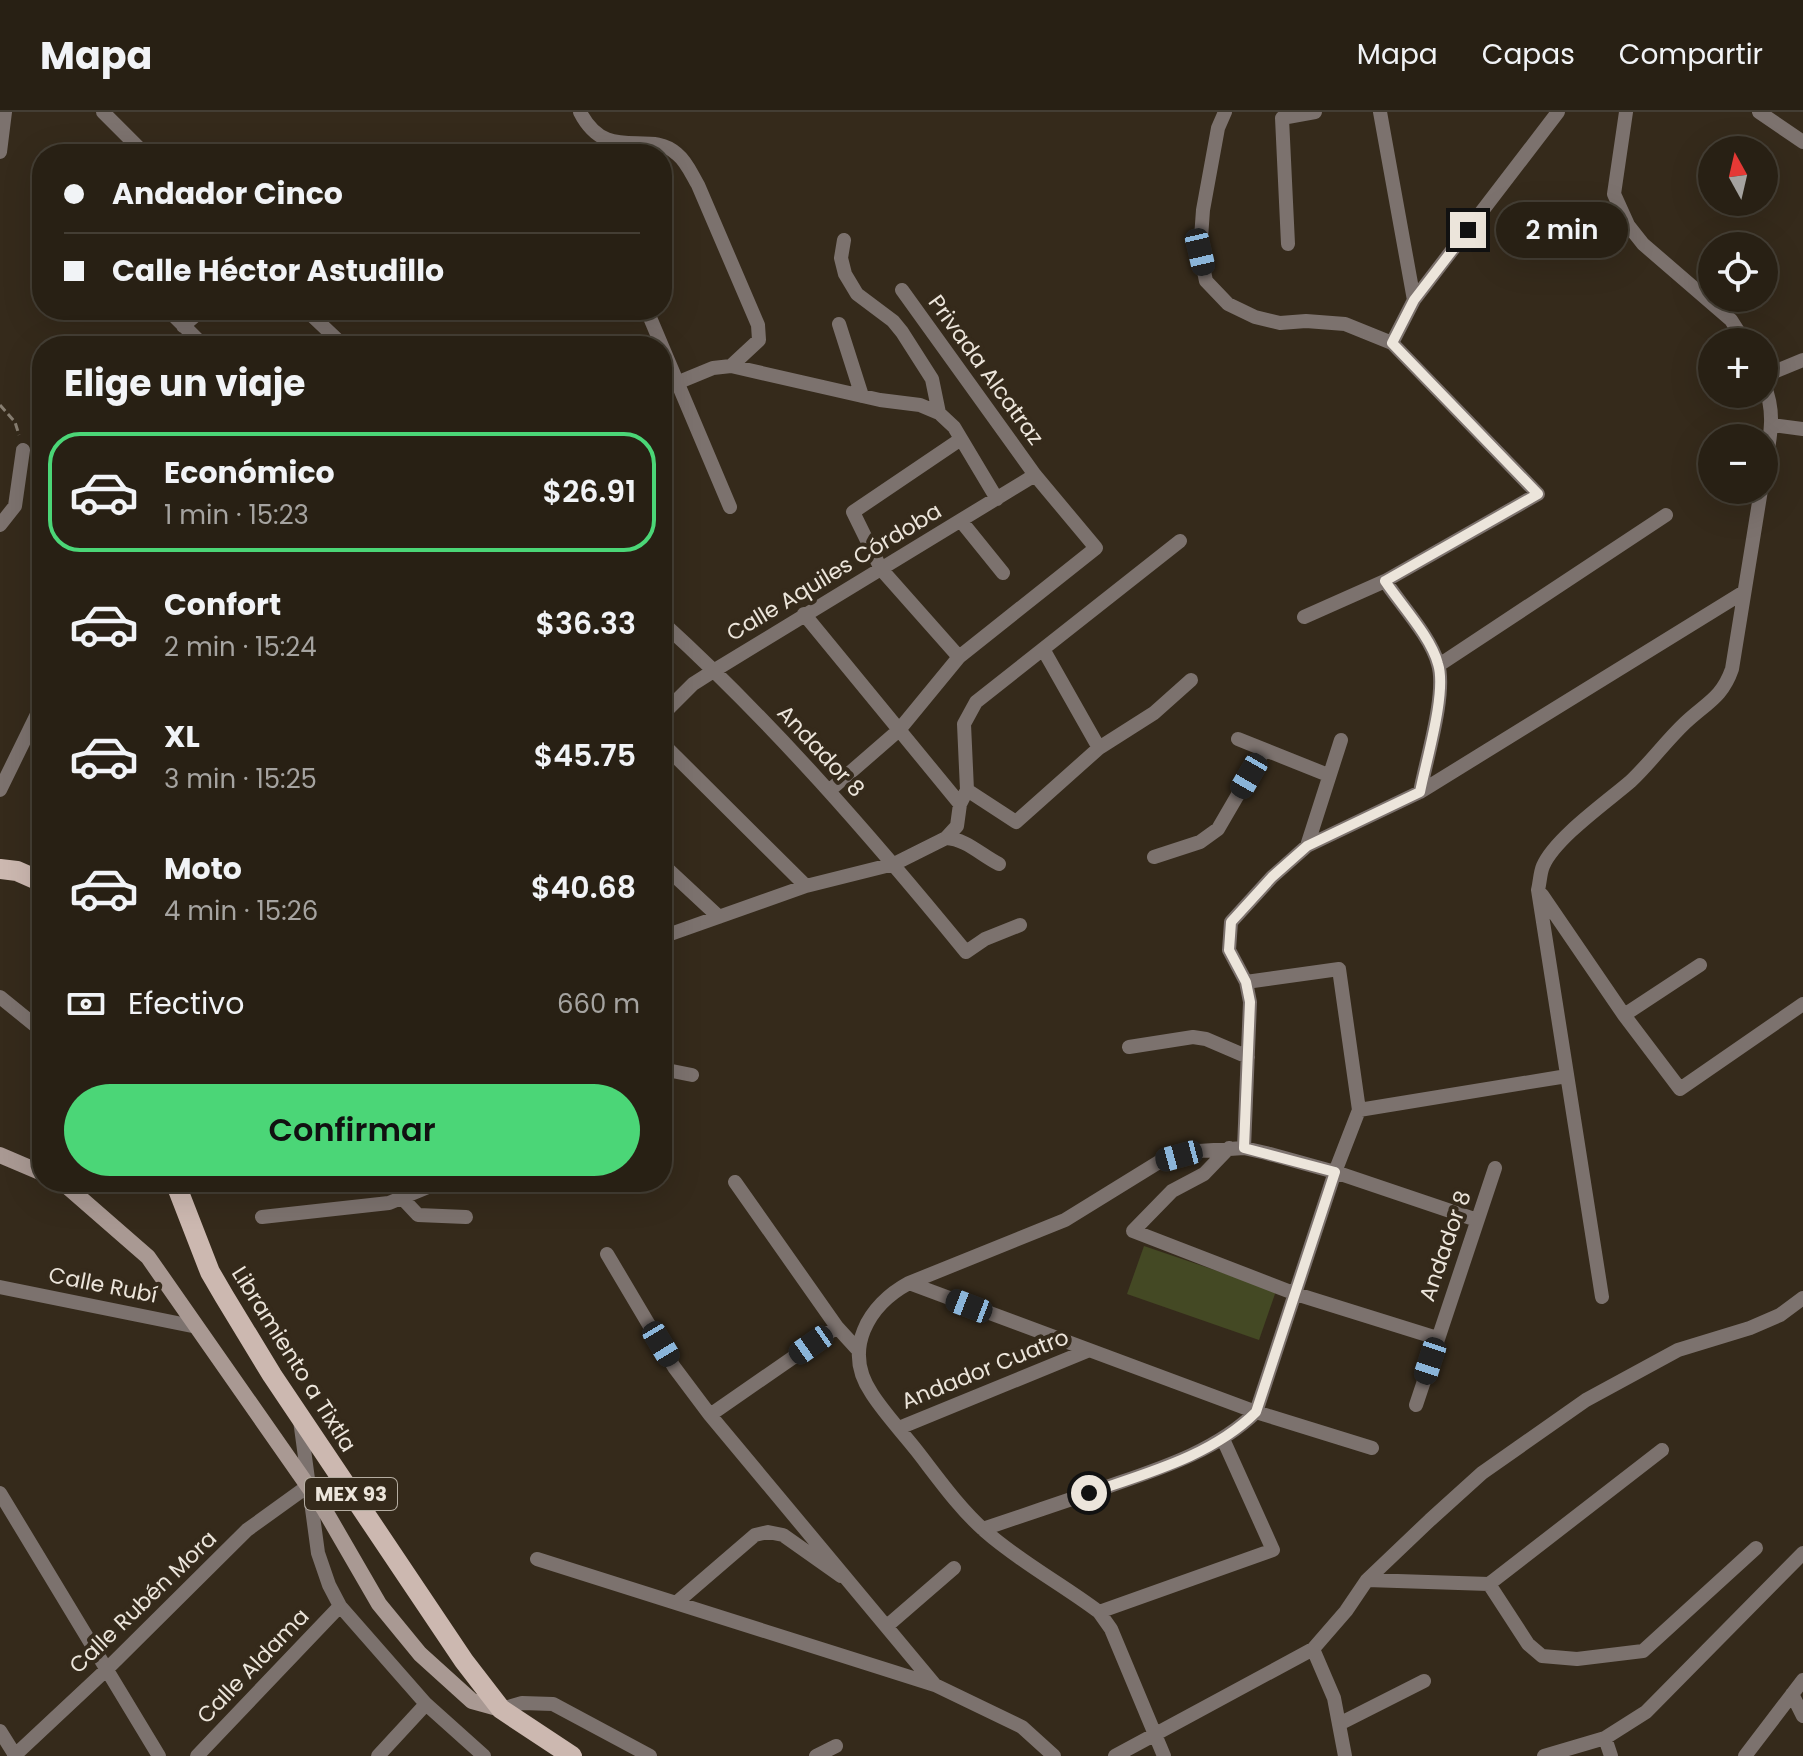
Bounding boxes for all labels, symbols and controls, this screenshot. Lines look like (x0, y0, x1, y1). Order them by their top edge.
text: Mapa (40, 29, 152, 82)
text: Mapa (1357, 35, 1438, 74)
text: Capas (1482, 35, 1575, 74)
text: Compartir (1619, 35, 1763, 74)
north arrow (1698, 136, 1778, 216)
map controls (1698, 136, 1778, 504)
text: Andador Cinco (112, 172, 343, 215)
callout: 2 min (1496, 202, 1628, 258)
route end (1450, 212, 1486, 248)
text: 2 min (1526, 212, 1598, 248)
car (1183, 226, 1217, 278)
button: locate (1698, 232, 1778, 312)
text: Calle Héctor Astudillo (112, 249, 444, 292)
street label: Privada Alcatraz (921, 289, 1051, 451)
button: + (1698, 328, 1778, 408)
text: Elige un viaje (64, 358, 306, 409)
button: − (1698, 424, 1778, 504)
text: Económico (164, 451, 335, 494)
icon: car (68, 456, 140, 528)
text: $26.91 (543, 470, 636, 513)
street label: Calle Aquiles Córdoba (721, 495, 947, 649)
text: 1 min · 15:23 (164, 497, 309, 533)
text: Confort (164, 583, 281, 626)
icon: car (68, 588, 140, 660)
text: $36.33 (535, 602, 636, 645)
text: 2 min · 15:24 (164, 629, 317, 665)
street label: Andador 8 (770, 698, 872, 804)
text: XL (164, 715, 200, 758)
icon: car (68, 720, 140, 792)
text: $45.75 (534, 734, 636, 777)
car (1227, 749, 1271, 803)
text: 3 min · 15:25 (164, 761, 317, 797)
text: Moto (164, 847, 242, 890)
icon: car (68, 852, 140, 924)
text: $40.68 (531, 866, 636, 909)
text: 4 min · 15:26 (164, 893, 318, 929)
icon: cash (64, 982, 108, 1026)
text: Efectivo (128, 982, 244, 1025)
text: 660 m (557, 986, 640, 1022)
button: Confirmar (64, 1084, 640, 1176)
car (1153, 1138, 1205, 1174)
street label: Andador 8 (1412, 1186, 1478, 1306)
street label: Calle Rubí (46, 1259, 160, 1311)
street label: Libramiento a Tixtla (224, 1260, 364, 1458)
car (942, 1286, 996, 1326)
car (638, 1317, 684, 1371)
car (784, 1321, 838, 1369)
street label: Andador Cuatro (897, 1321, 1073, 1417)
car (1411, 1334, 1449, 1388)
route start (1071, 1475, 1107, 1511)
road number: MEX 93 (305, 1478, 397, 1510)
street label: Calle Rubén Mora (62, 1523, 224, 1681)
street label: Calle Aldama (190, 1601, 316, 1731)

